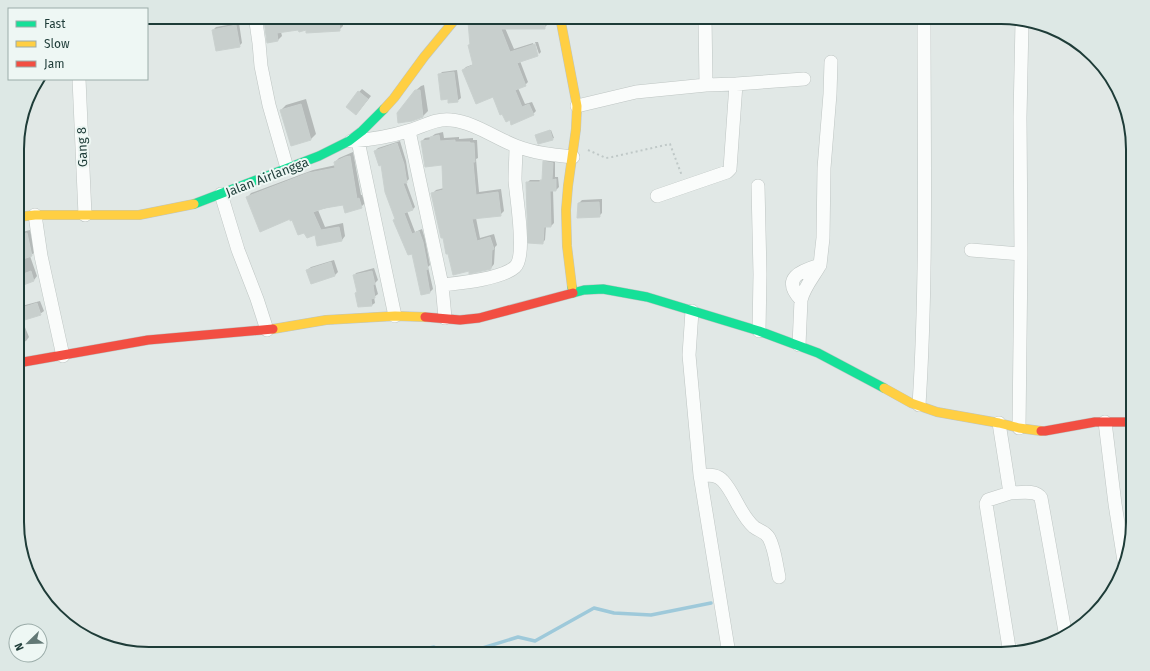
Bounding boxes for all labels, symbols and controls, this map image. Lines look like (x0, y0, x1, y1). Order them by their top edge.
legend (8, 8, 148, 80)
text: Fast (44, 17, 66, 31)
text: Slow (44, 37, 70, 51)
text: Jam (44, 57, 64, 71)
street label: Gang 8 (74, 127, 90, 167)
street label: Jalan Airlangga (223, 154, 311, 200)
north arrow (8, 623, 48, 663)
text: N (12, 641, 27, 653)

